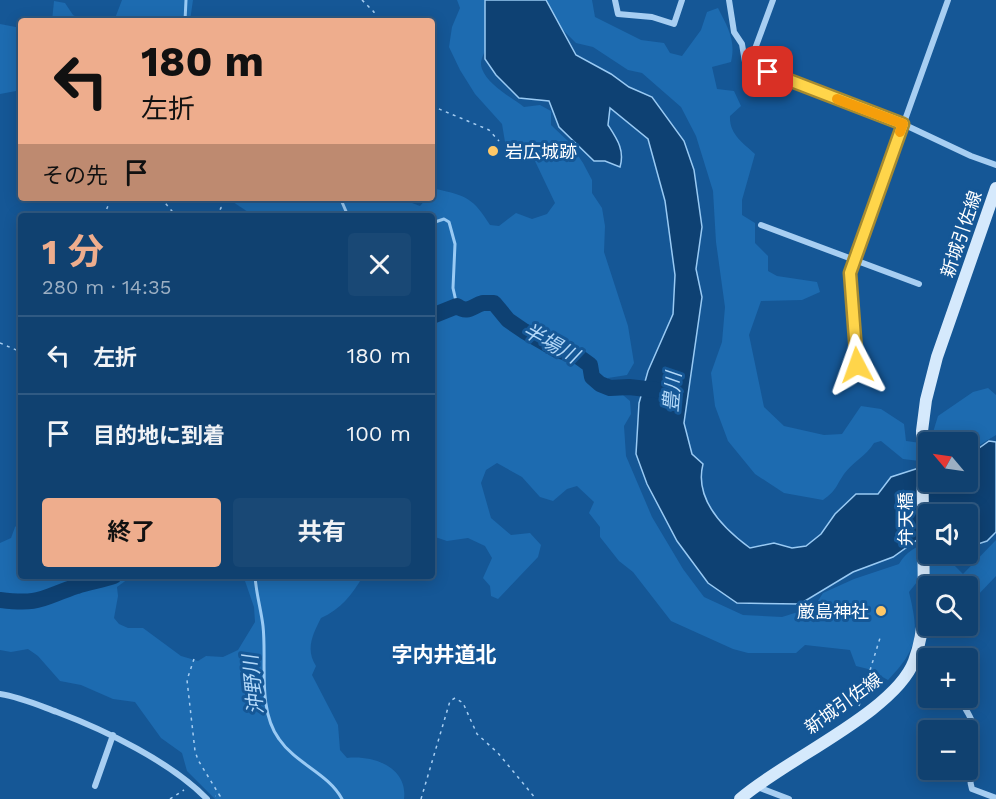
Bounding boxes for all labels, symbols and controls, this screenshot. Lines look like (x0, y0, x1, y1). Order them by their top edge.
text: 180 m (141, 37, 264, 86)
icon: left (42, 42, 120, 120)
pin (742, 46, 793, 97)
icon: arrive (751, 55, 784, 88)
text: 左折 (141, 93, 195, 125)
place label: 岩広城跡 (505, 141, 577, 162)
marker: 岩広城跡 (486, 144, 500, 158)
icon: arrive (120, 156, 153, 189)
text: その先 (42, 163, 108, 188)
street label: 新城引佐線 (936, 188, 986, 280)
text: 1 分 (42, 231, 104, 273)
button: close (348, 233, 411, 296)
text: 280 m · 14:35 (42, 275, 171, 299)
water label: 半場川 (519, 318, 585, 369)
position arrow (825, 333, 889, 397)
icon: left (42, 339, 75, 372)
text: 180 m (347, 343, 411, 368)
text: 左折 (93, 345, 137, 370)
water label: 豊川 (658, 369, 686, 413)
icon: arrive (42, 417, 75, 450)
text: 100 m (347, 421, 411, 446)
text: 目的地に到着 (93, 423, 225, 448)
north arrow (918, 432, 978, 492)
map controls (918, 432, 978, 780)
street label: 弁天橋 (895, 492, 916, 546)
button: 終了 (42, 498, 221, 567)
button: 共有 (233, 498, 411, 567)
button: sound (918, 504, 978, 564)
button: search (918, 576, 978, 636)
place label: 厳島神社 (797, 601, 869, 622)
marker: 厳島神社 (874, 604, 888, 618)
district label: 字内井道北 (392, 642, 497, 667)
button: + (918, 648, 978, 708)
water label: 沖野川 (238, 652, 268, 716)
street label: 新城引佐線 (800, 668, 886, 738)
button: − (918, 720, 978, 780)

